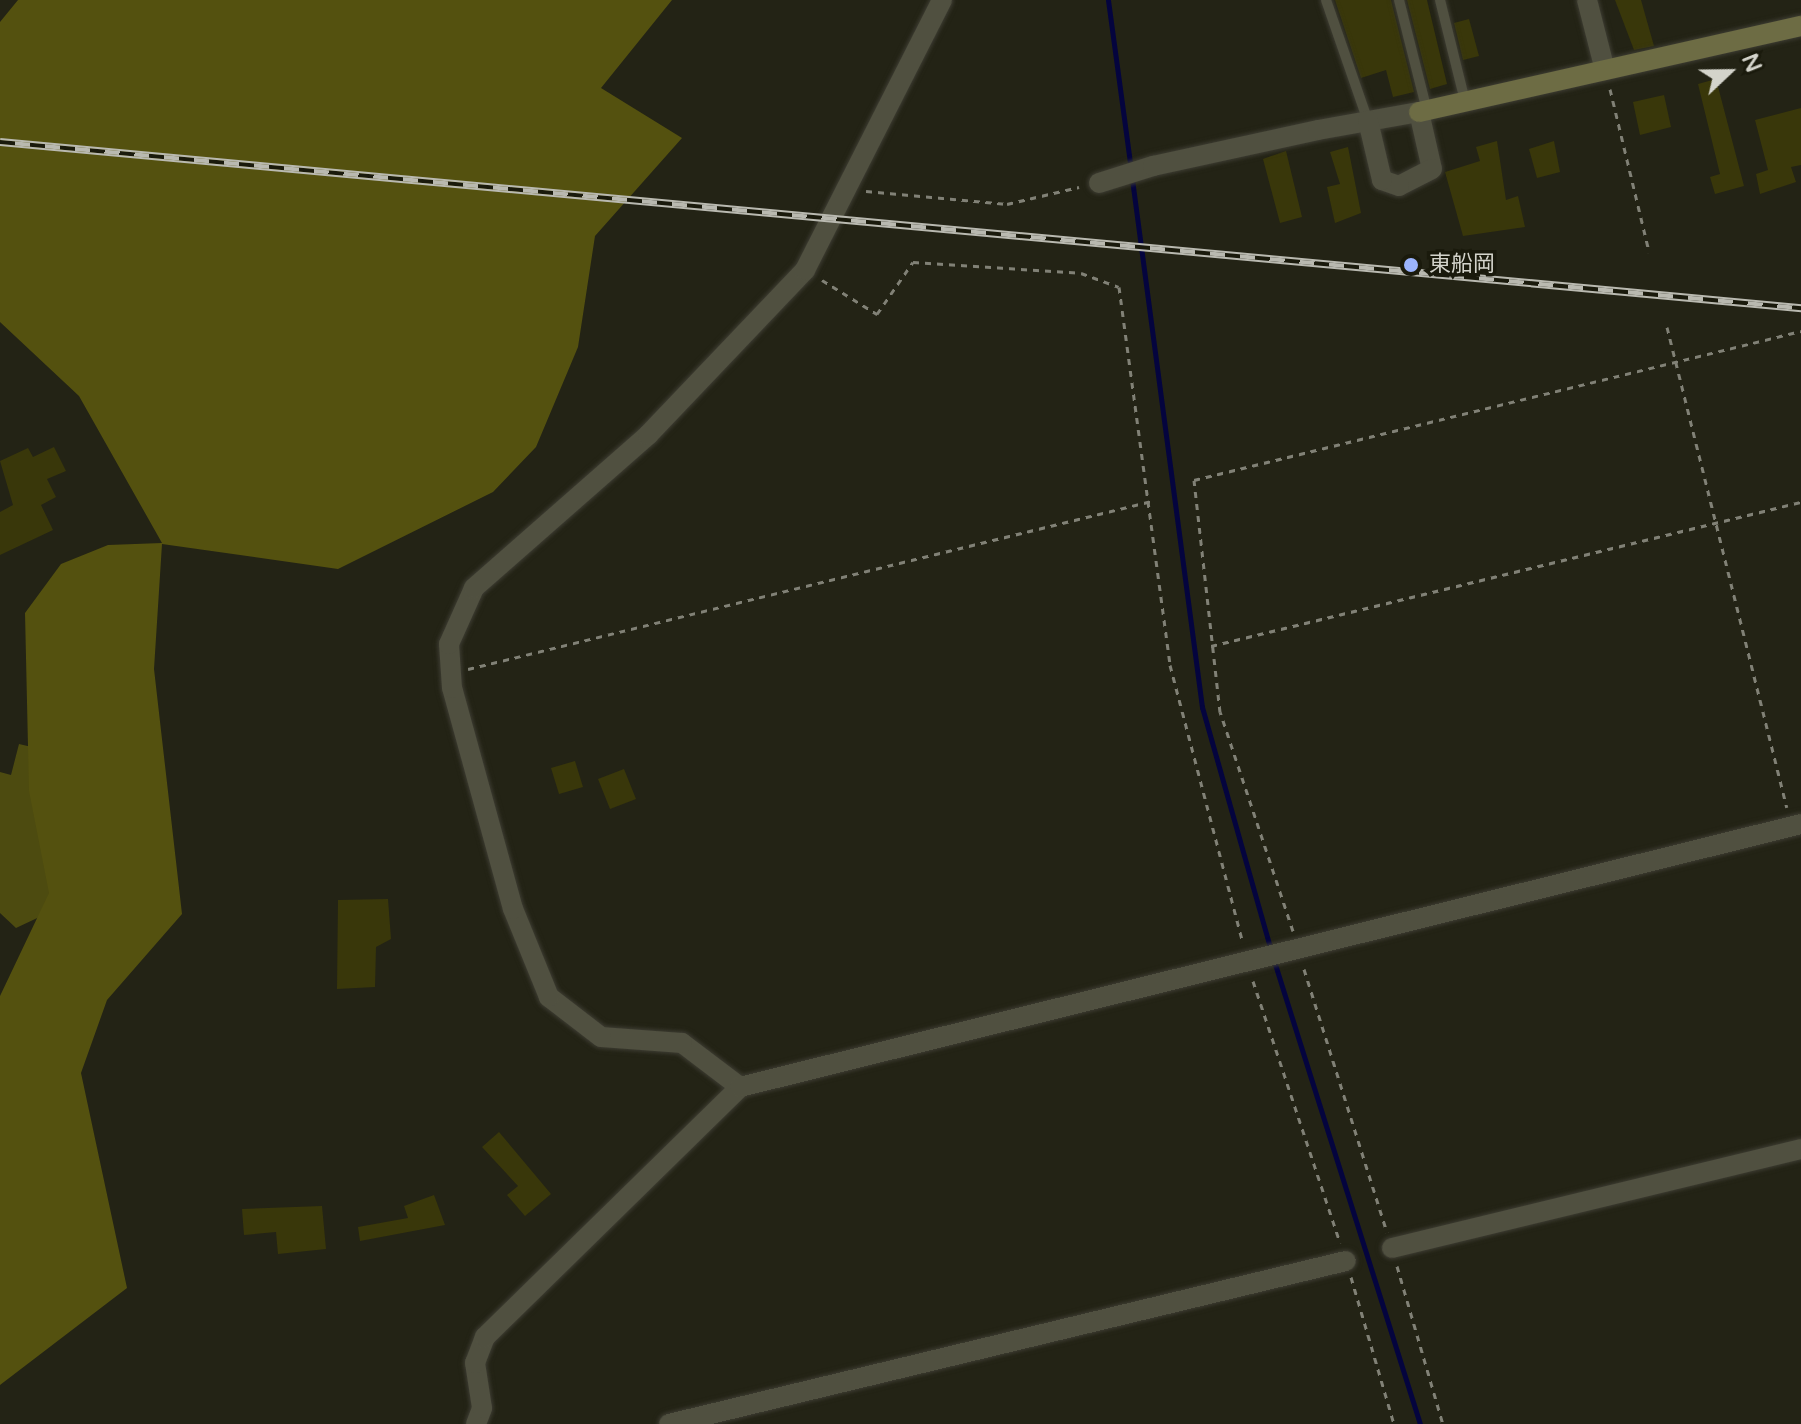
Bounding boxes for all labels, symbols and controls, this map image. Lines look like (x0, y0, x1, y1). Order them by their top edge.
north arrow (1689, 32, 1769, 112)
text: N (1736, 50, 1767, 76)
place label: 東船岡 (1429, 252, 1495, 278)
marker: 東船岡 (1400, 254, 1422, 276)

